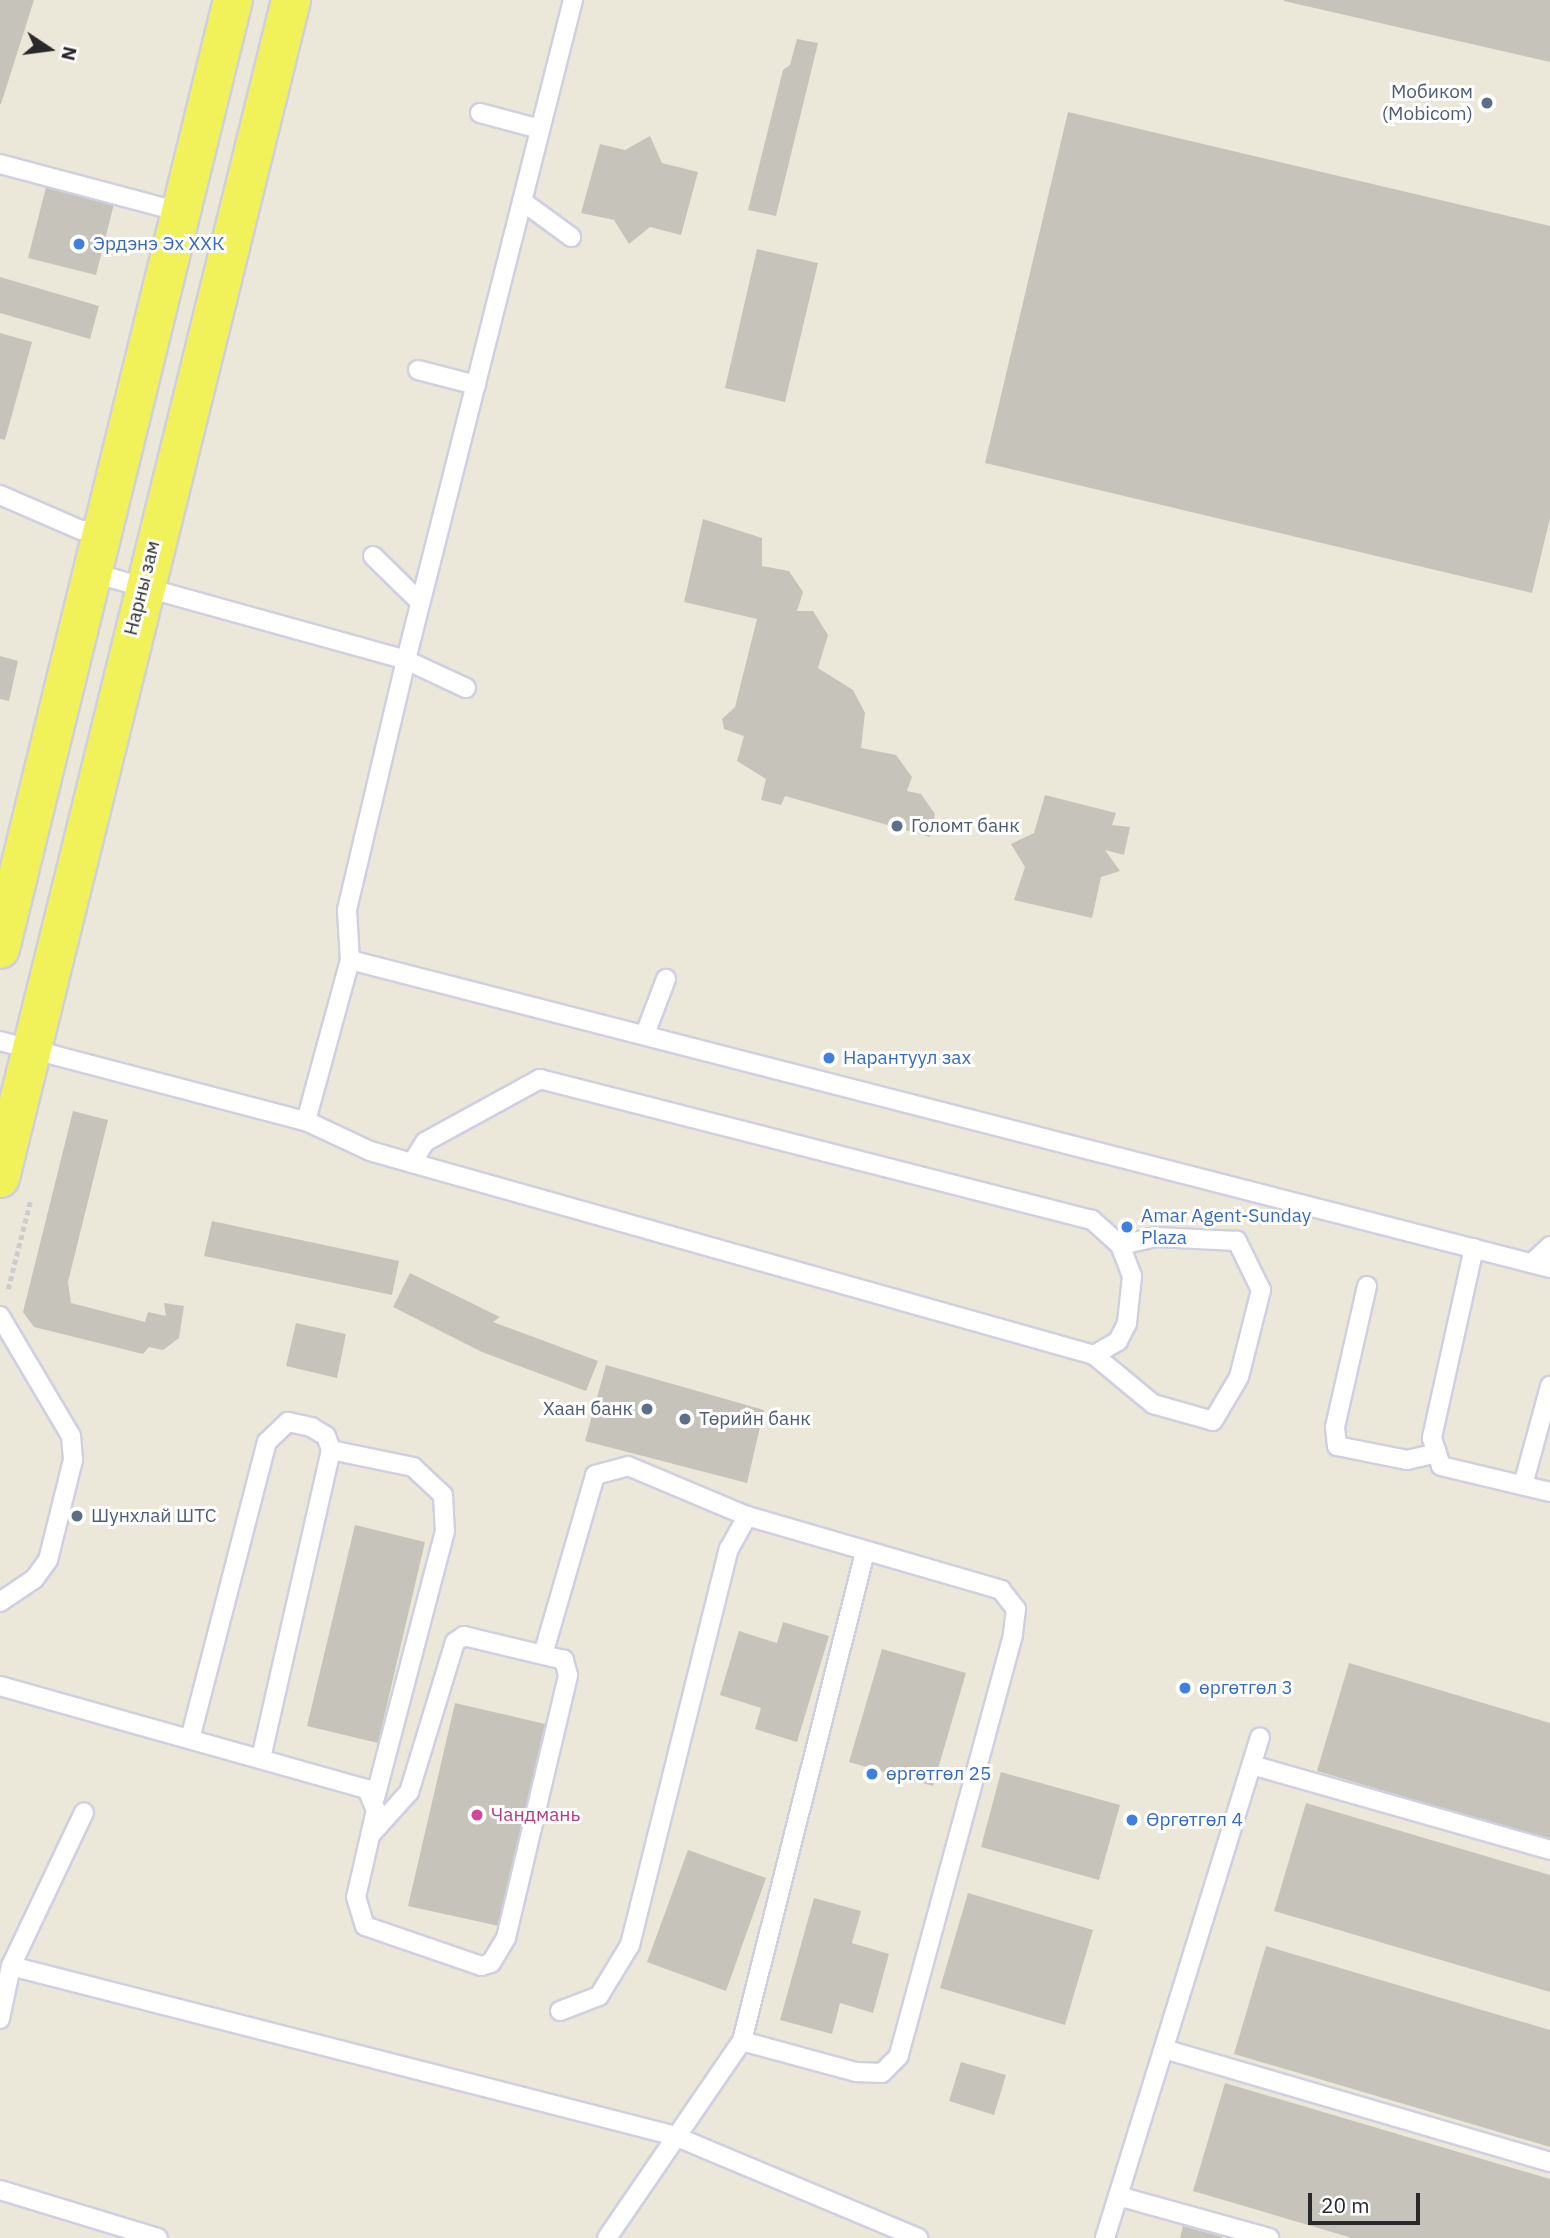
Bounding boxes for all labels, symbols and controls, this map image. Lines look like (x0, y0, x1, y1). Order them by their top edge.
north arrow (14, 14, 84, 84)
text: N (56, 44, 83, 63)
place label: Мобиком (Mobicom) (1382, 81, 1473, 125)
marker: Мобиком (Mobicom) (1479, 95, 1495, 111)
place label: Эрдэнэ Эх ХХК (93, 233, 224, 255)
marker: Эрдэнэ Эх ХХК (71, 236, 87, 252)
street label: Нарны зам (119, 538, 165, 638)
place label: Голомт банк (911, 815, 1020, 837)
marker: Голомт банк (889, 818, 905, 834)
place label: Нарантуул зах (843, 1047, 971, 1069)
marker: Нарантуул зах (821, 1050, 837, 1066)
place label: Amar Agent-Sunday Plaza (1141, 1205, 1311, 1249)
marker: Amar Agent-Sunday Plaza (1119, 1219, 1135, 1235)
place label: Хаан банк (543, 1398, 633, 1420)
marker: Хаан банк (639, 1401, 655, 1417)
place label: Төрийн банк (699, 1408, 811, 1430)
marker: Төрийн банк (677, 1411, 693, 1427)
place label: Шунхлай ШТС (91, 1505, 216, 1527)
marker: Шунхлай ШТС (69, 1508, 85, 1524)
place label: өргөтгөл 3 (1199, 1677, 1293, 1699)
marker: өргөтгөл 3 (1177, 1680, 1193, 1696)
place label: өргөтгөл 25 (886, 1763, 991, 1785)
marker: өргөтгөл 25 (864, 1766, 880, 1782)
place label: Чандмань (491, 1804, 580, 1826)
marker: Чандмань (469, 1807, 485, 1823)
place label: Өргөтгөл 4 (1146, 1809, 1243, 1831)
marker: Өргөтгөл 4 (1124, 1812, 1140, 1828)
scale bar (1312, 2178, 1424, 2222)
text: 20 m (1321, 2191, 1370, 2219)

